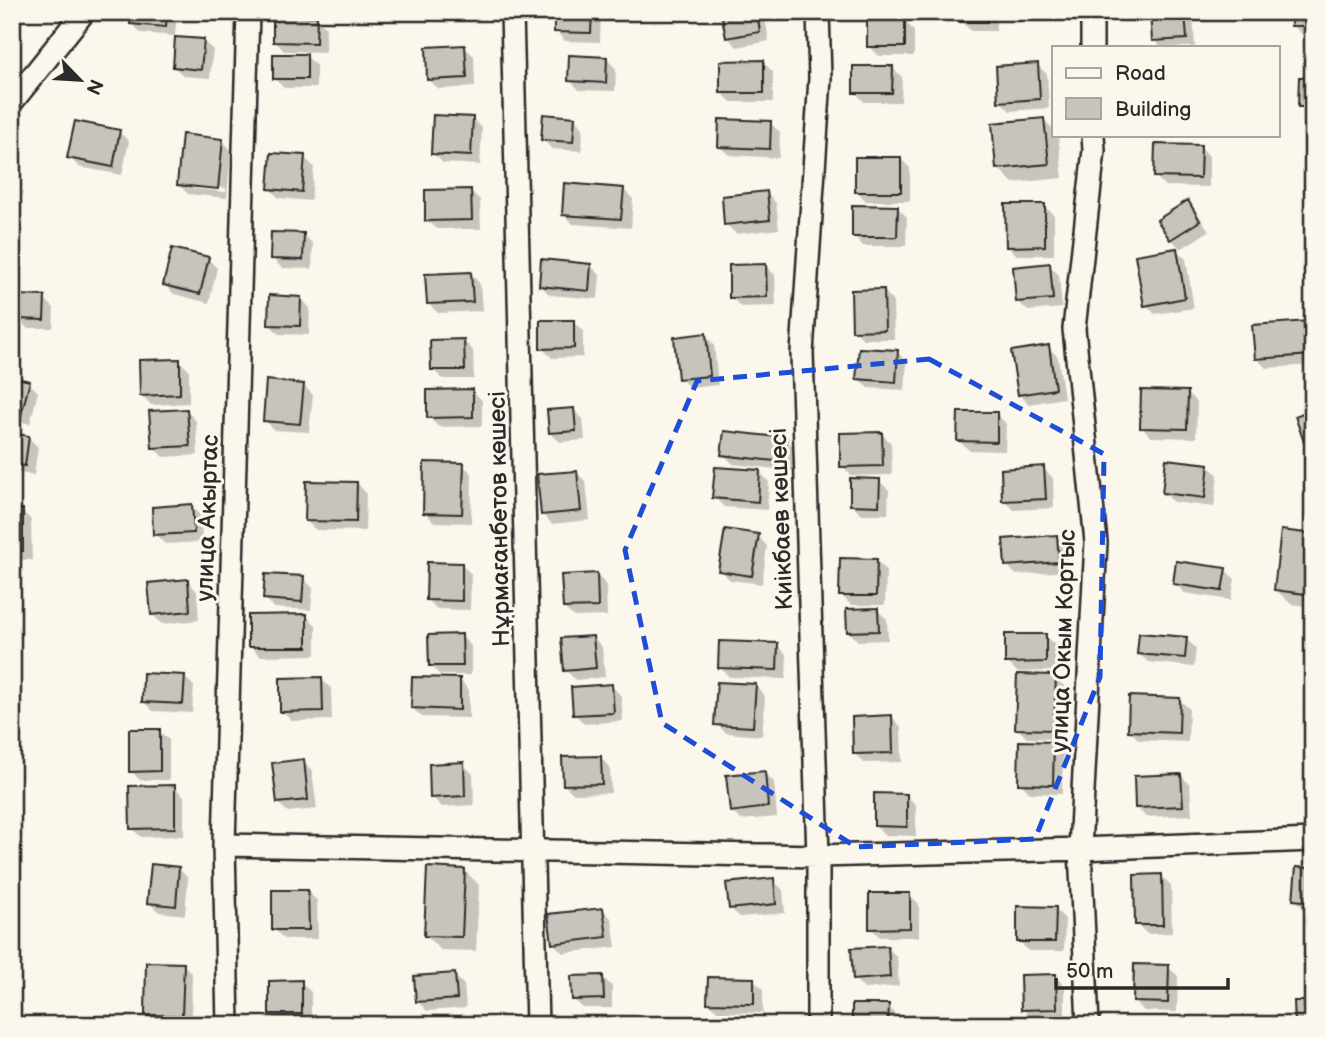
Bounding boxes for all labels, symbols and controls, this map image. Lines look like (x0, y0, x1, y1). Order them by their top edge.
north arrow (46, 46, 116, 116)
legend (1052, 46, 1280, 136)
text: Road (1115, 61, 1166, 86)
text: N (81, 75, 107, 98)
text: Building (1115, 97, 1191, 122)
street label: Нұрмағанбетов көшесі (483, 391, 516, 647)
street label: Киікбаев көшесі (764, 427, 799, 611)
street label: улица Акыртас (190, 434, 225, 602)
street label: улица Окым Кортыс (1045, 529, 1082, 753)
scale bar (1056, 946, 1227, 990)
text: 50 m (1066, 959, 1113, 984)

